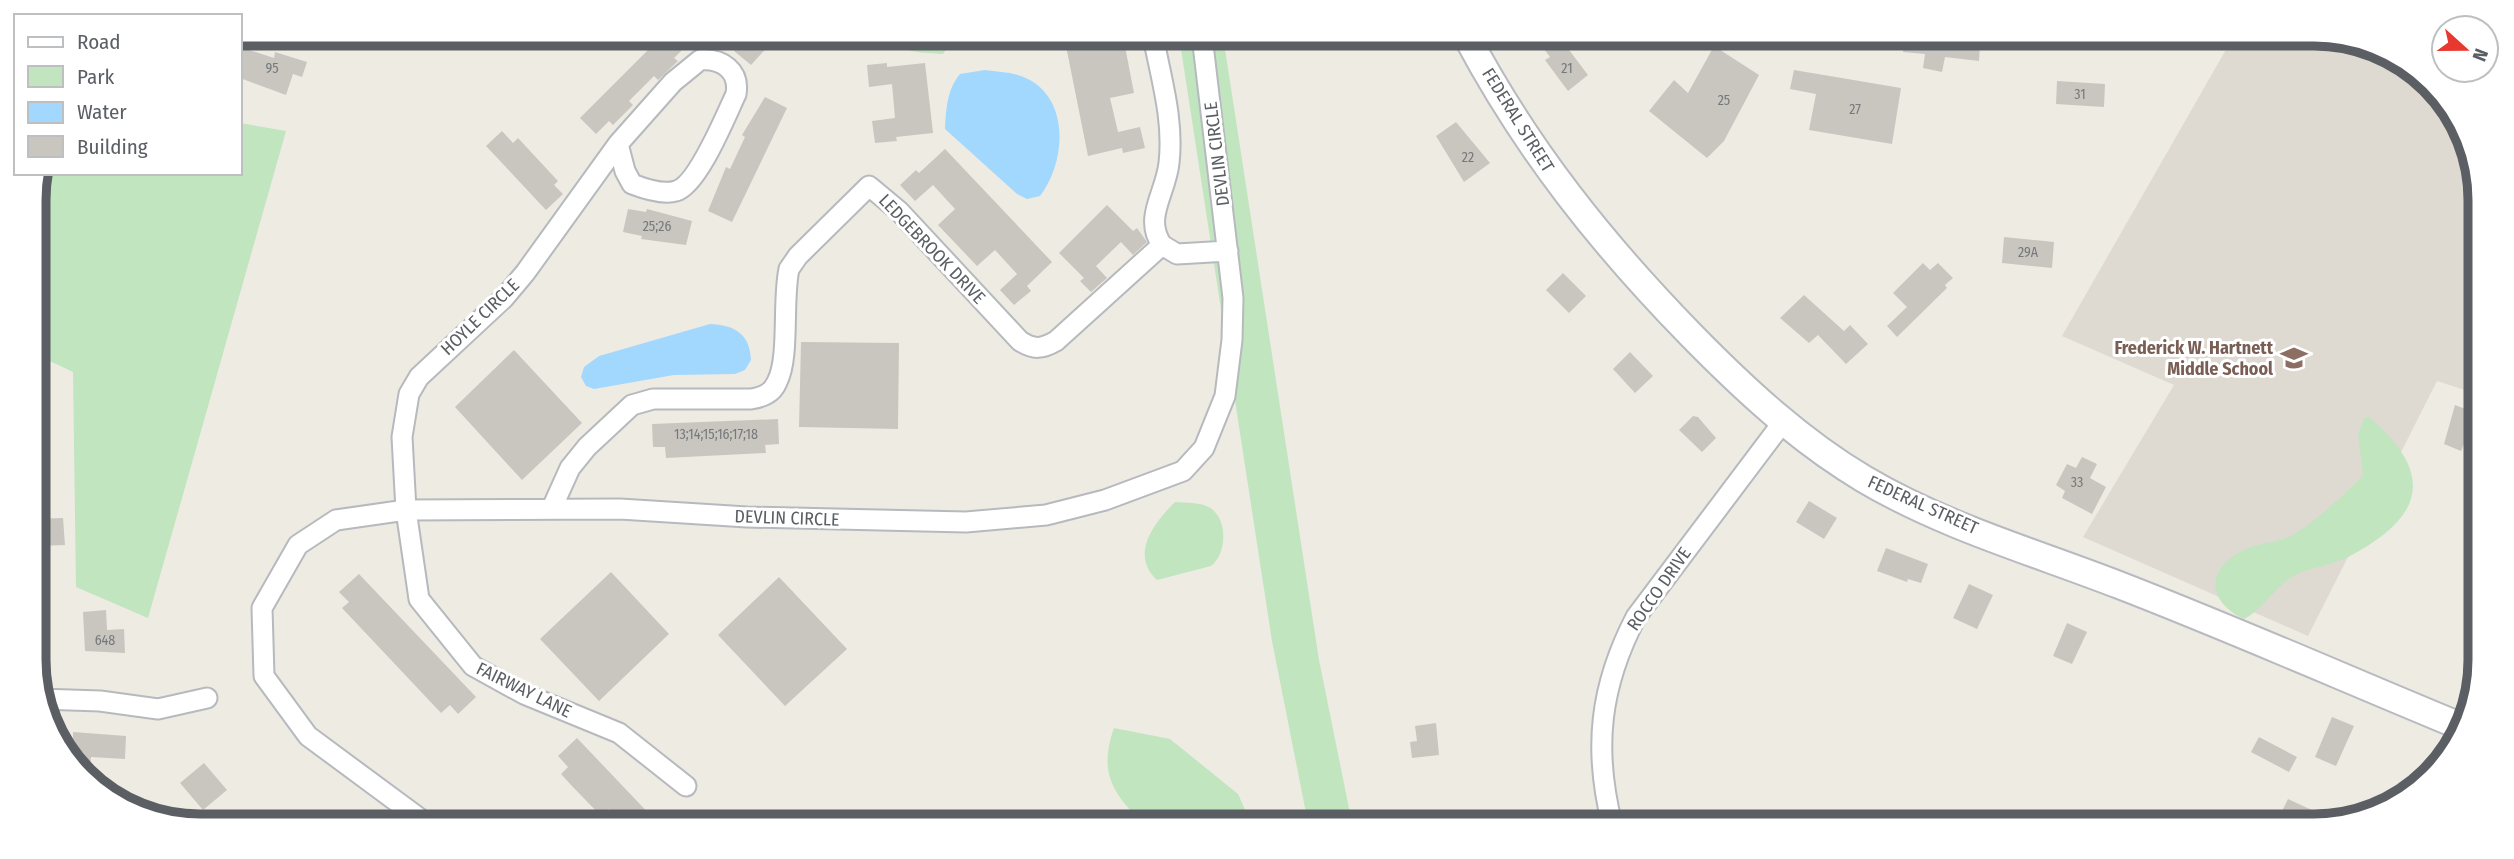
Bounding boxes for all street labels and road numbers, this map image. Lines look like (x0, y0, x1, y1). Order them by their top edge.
street label: FEDERAL STREET (1477, 64, 1559, 177)
street label: DEVLIN CIRCLE (1200, 101, 1234, 207)
street label: LEDGEBROOK DRIVE (874, 190, 990, 308)
street label: HOYLE CIRCLE (436, 274, 524, 360)
street label: FEDERAL STREET (1864, 471, 1982, 539)
street label: DEVLIN CIRCLE (734, 505, 840, 531)
street label: ROCCO DRIVE (1622, 543, 1696, 635)
street label: FAIRWAY LANE (473, 658, 575, 722)

